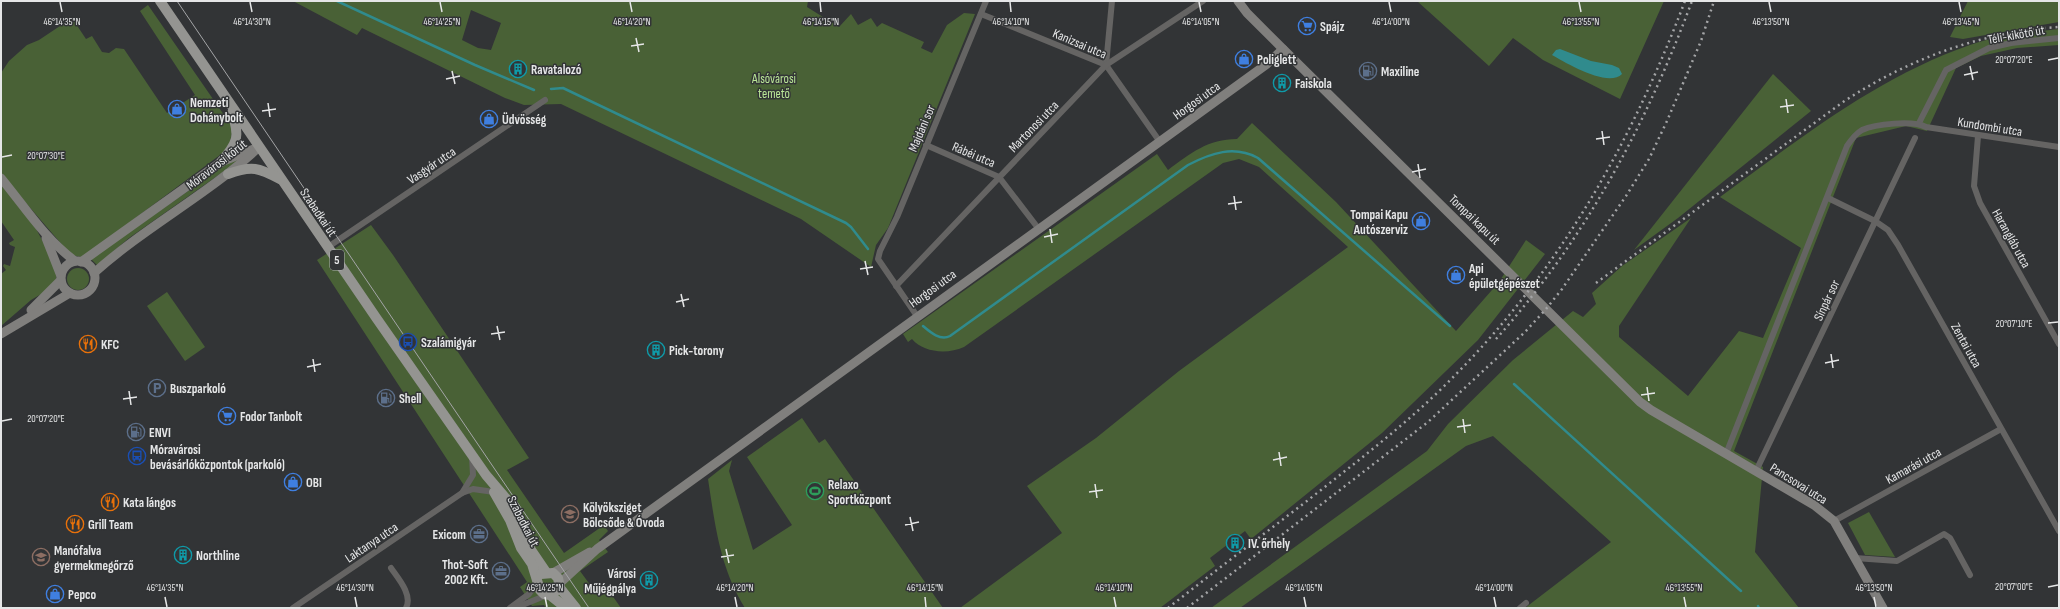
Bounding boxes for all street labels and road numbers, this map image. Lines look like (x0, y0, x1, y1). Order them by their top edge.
street label: Téli-kikötő út (1986, 22, 2046, 48)
street label: Kanizsai utca (1050, 25, 1109, 62)
street label: Horgosi utca (1170, 78, 1223, 123)
street label: Martonosi utca (1005, 98, 1062, 156)
street label: Majdáni sor (905, 102, 939, 154)
street label: Kundombi utca (1956, 114, 2023, 140)
street label: Móravárosi körút (183, 136, 250, 193)
street label: Rábéi utca (950, 139, 998, 171)
street label: Vasgyár utca (404, 144, 459, 188)
street label: Szabadkai út (296, 185, 340, 240)
street label: Tompai kapu út (1445, 191, 1503, 248)
street label: Harangláb utca (1988, 206, 2034, 271)
road number: 5 (330, 250, 344, 270)
street label: Horgosi utca (906, 266, 959, 311)
street label: Sínpár sor (1810, 277, 1843, 324)
street label: Zentai utca (1947, 320, 1985, 371)
street label: Kamarási utca (1883, 444, 1944, 488)
street label: Pancsovai utca (1767, 460, 1830, 508)
street label: Szabadkai út (504, 493, 543, 550)
street label: Laktanya utca (342, 519, 401, 566)

